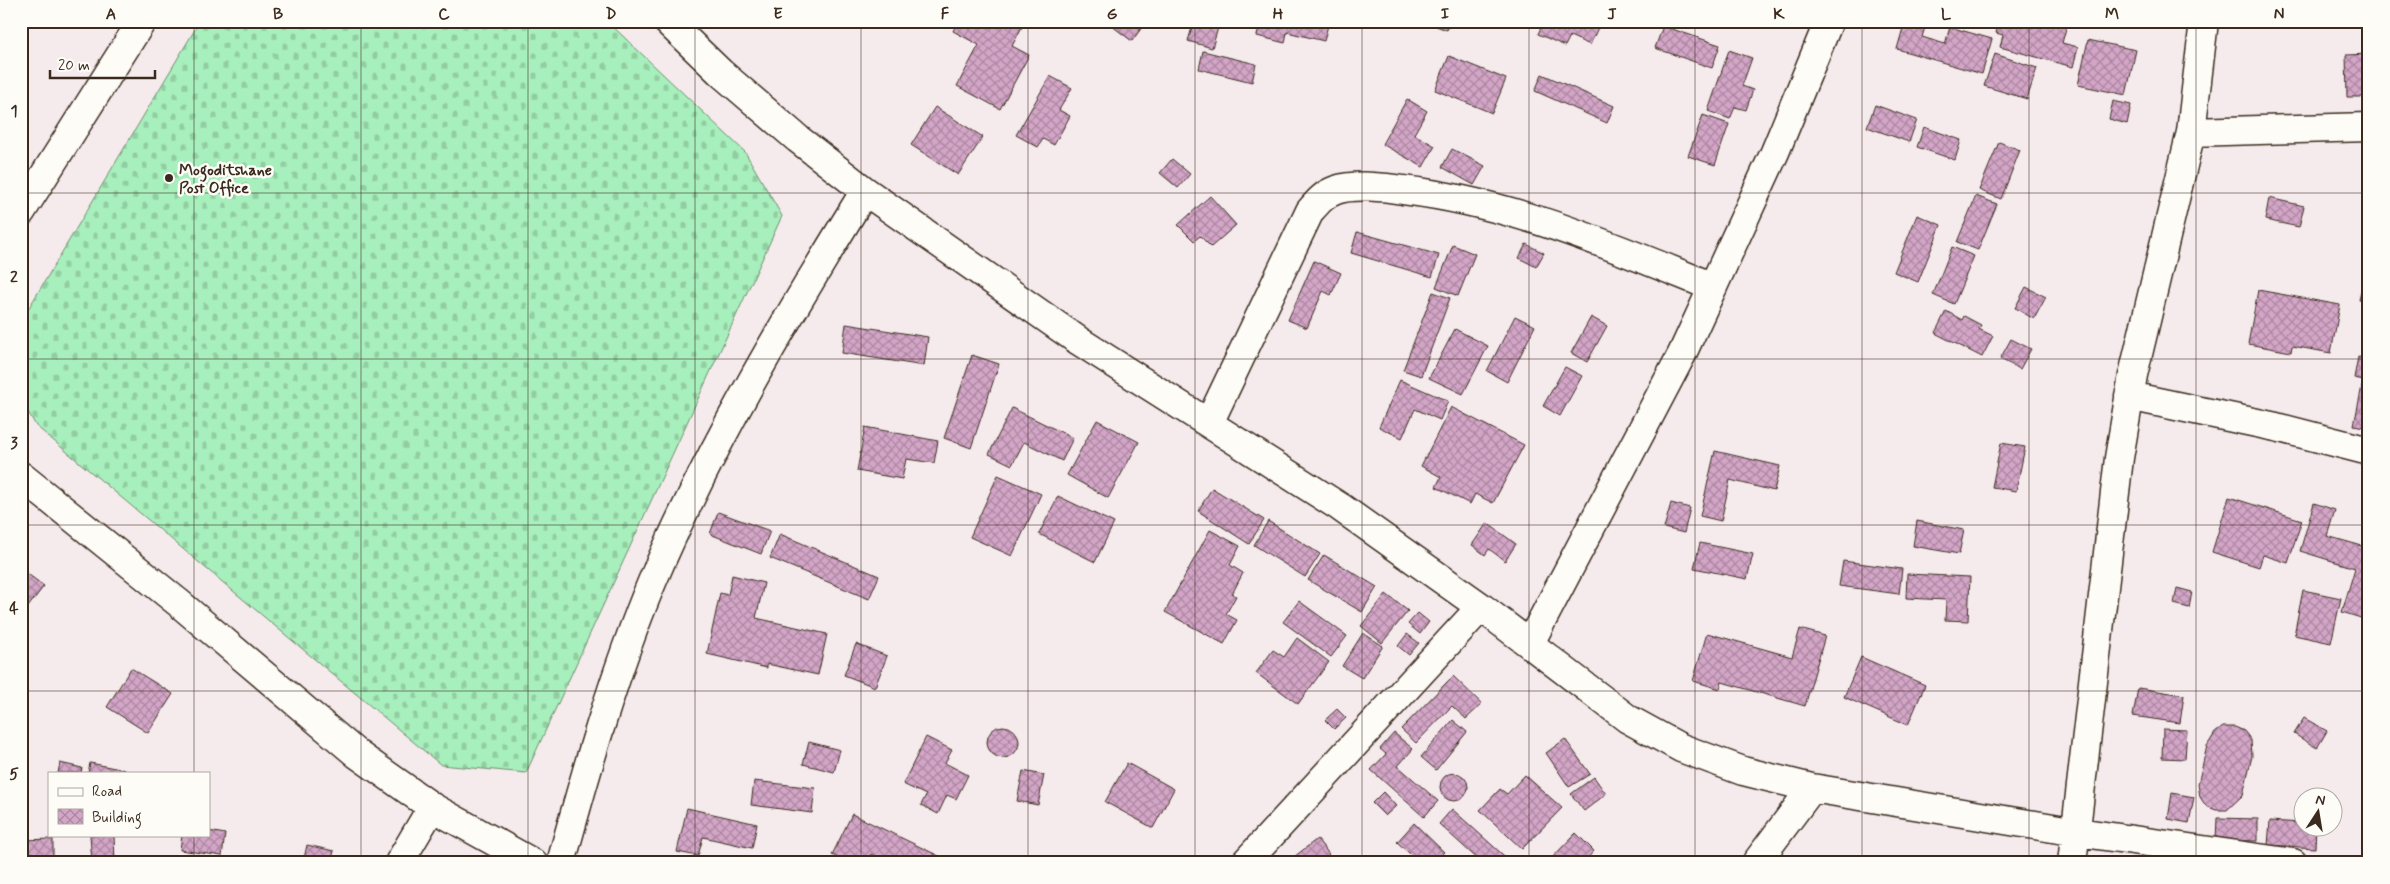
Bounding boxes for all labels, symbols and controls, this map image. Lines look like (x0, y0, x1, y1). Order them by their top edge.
text: A (106, 4, 116, 25)
text: B (273, 4, 283, 25)
text: C (438, 4, 450, 25)
text: D (605, 4, 617, 25)
text: E (773, 4, 783, 25)
text: F (941, 4, 950, 25)
text: G (1107, 4, 1118, 25)
text: H (1273, 4, 1284, 25)
text: I (1441, 4, 1450, 25)
text: J (1607, 4, 1617, 25)
text: K (1773, 4, 1785, 25)
text: L (1941, 4, 1952, 25)
text: M (2105, 4, 2119, 25)
text: N (2274, 4, 2284, 25)
scale bar (50, 48, 155, 80)
text: 20 m (58, 56, 90, 76)
text: 1 (10, 101, 18, 122)
place label: Mogoditshane Post Office (179, 160, 272, 199)
marker: Mogoditshane Post Office (163, 172, 175, 184)
text: 2 (10, 267, 18, 288)
text: 3 (10, 433, 18, 454)
text: 4 (9, 598, 19, 619)
text: 5 (9, 764, 19, 785)
legend (48, 772, 210, 836)
text: Road (92, 782, 122, 802)
north arrow (2292, 786, 2342, 836)
text: N (2314, 790, 2327, 810)
text: Building (92, 808, 142, 829)

